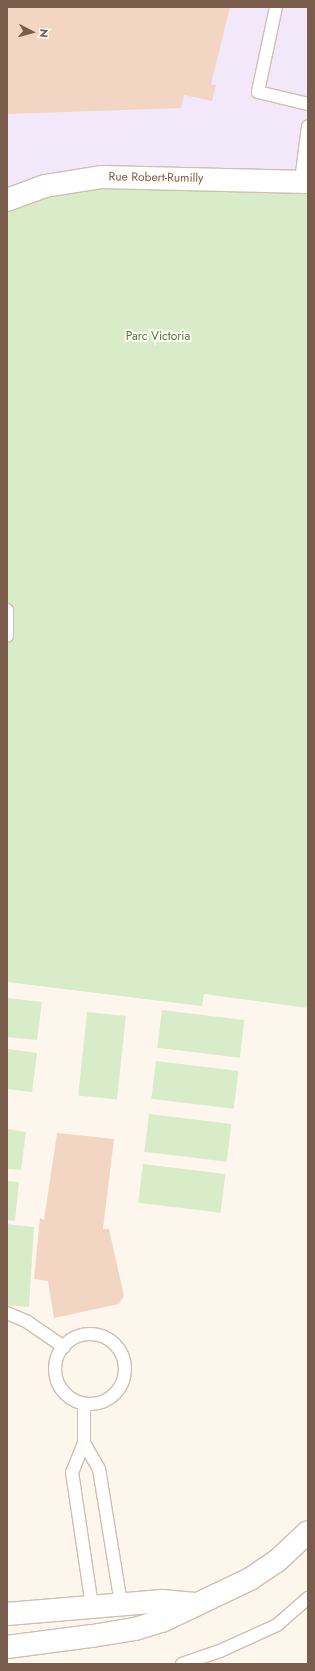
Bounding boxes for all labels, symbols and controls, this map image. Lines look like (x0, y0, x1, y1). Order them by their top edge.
north arrow (12, 12, 52, 52)
text: N (36, 28, 52, 38)
street label: Rue Robert-Rumilly (108, 170, 204, 186)
park label: Parc Victoria (126, 330, 190, 344)

